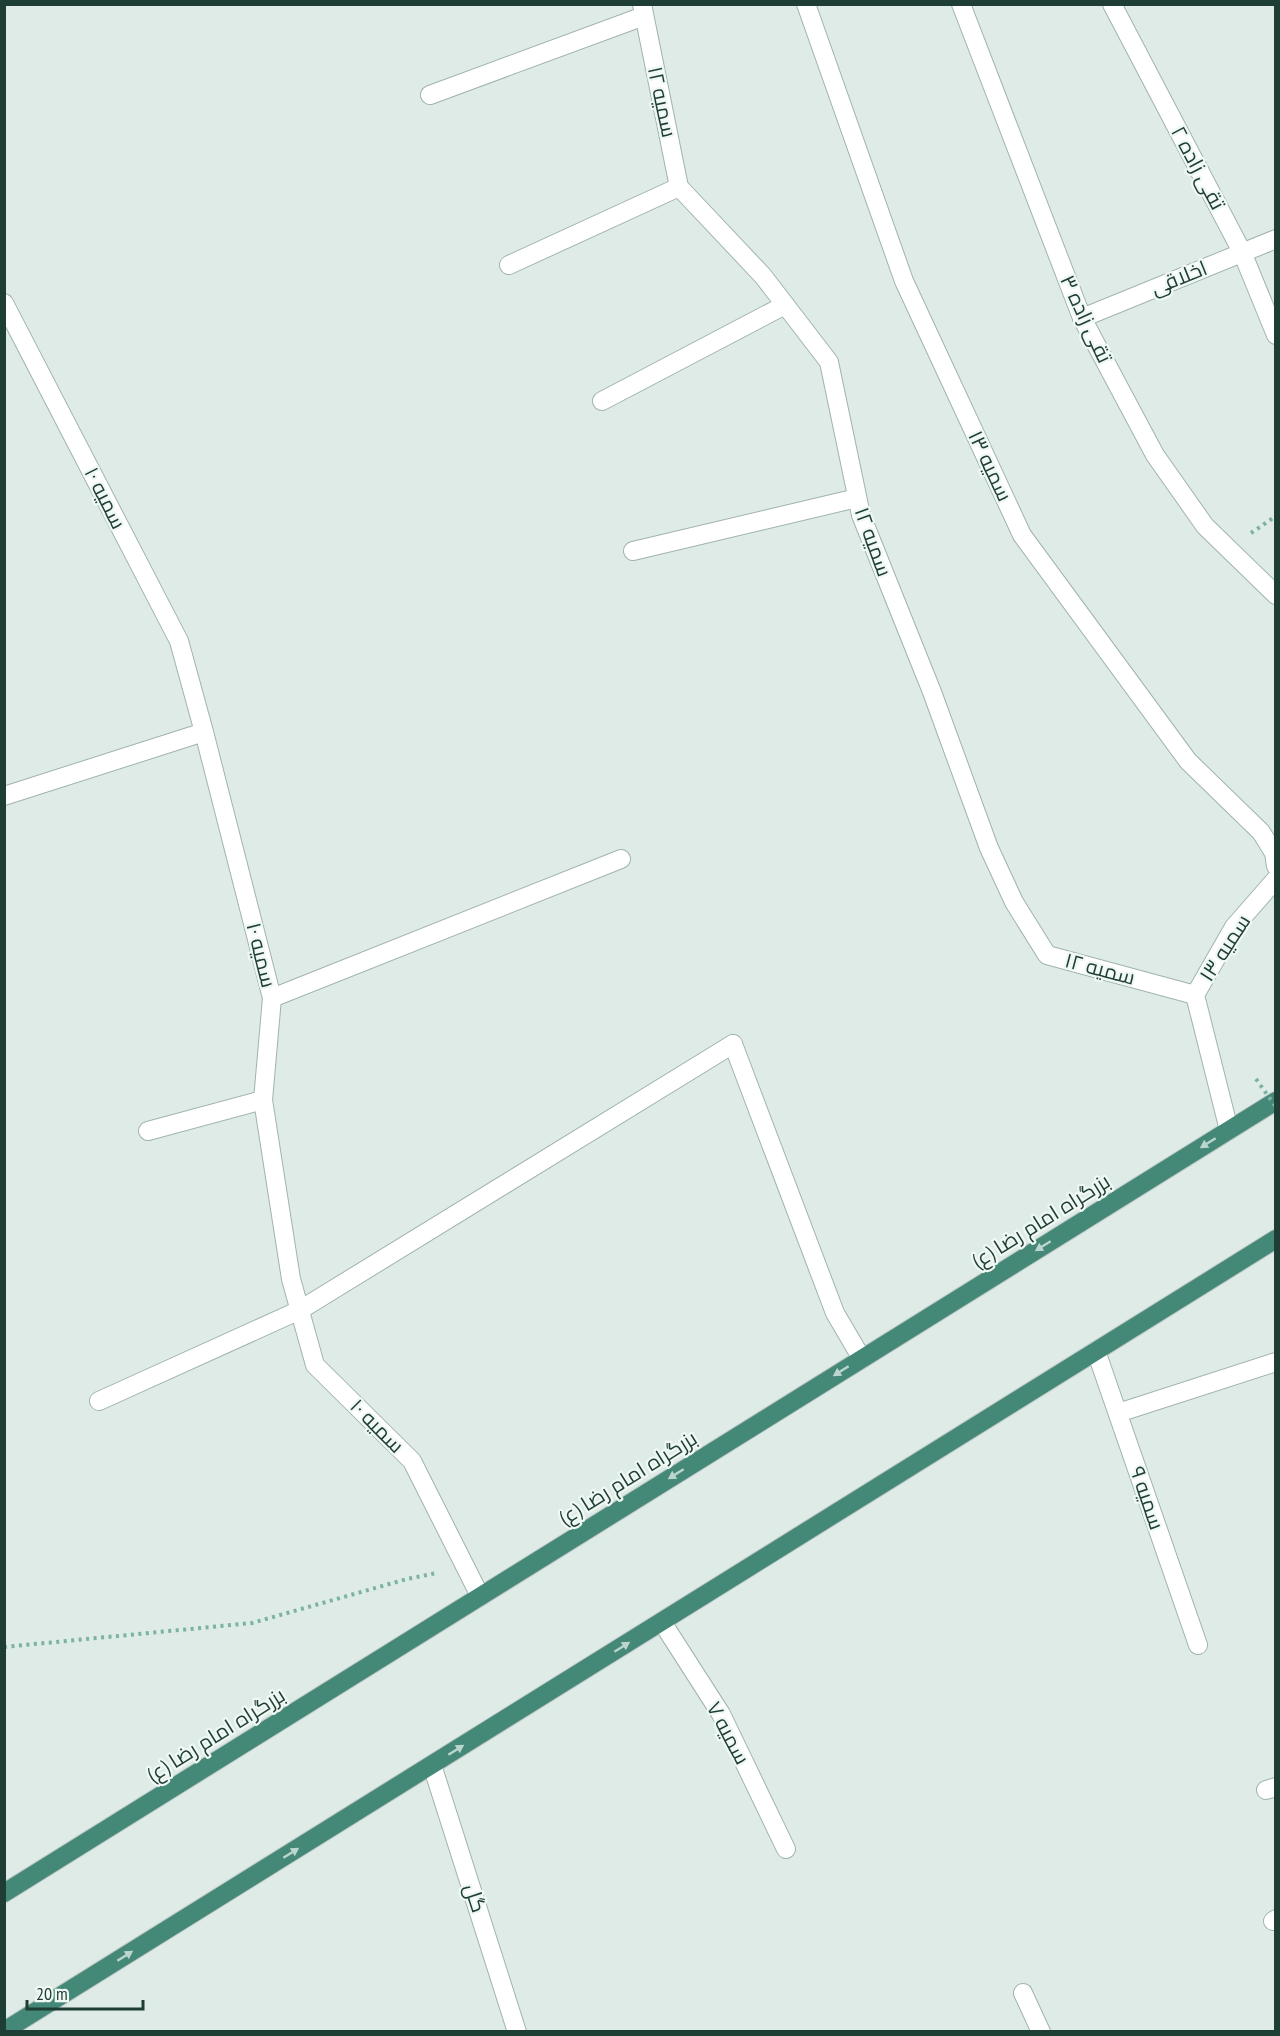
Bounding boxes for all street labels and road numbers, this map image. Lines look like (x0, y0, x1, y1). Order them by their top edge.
street label: سمیه ۱۲ (642, 64, 683, 140)
street label: تقی زاده ۲ (1165, 121, 1232, 215)
street label: اخلاقی (1147, 254, 1211, 301)
street label: تقی زاده ۳ (1054, 270, 1119, 368)
street label: سمیه ۱۳ (962, 426, 1019, 505)
street label: سمیه ۱۰ (78, 462, 132, 533)
street label: سمیه ۱۲ (848, 503, 898, 580)
street label: سمیه ۱۳ (1193, 909, 1256, 987)
street label: سمیه ۱۰ (240, 920, 283, 990)
street label: سمیه ۱۲ (1062, 946, 1138, 991)
street label: بزرگراه امام رضا (ع) (967, 1167, 1115, 1275)
street label: سمیه ۱۰ (344, 1393, 410, 1459)
street label: بزرگراه امام رضا (ع) (554, 1424, 702, 1532)
street label: سمیه ۹ (1124, 1463, 1171, 1533)
street label: بزرگراه امام رضا (ع) (142, 1681, 290, 1789)
street label: سمیه ۷ (701, 1697, 756, 1769)
street label: گل (458, 1880, 493, 1916)

